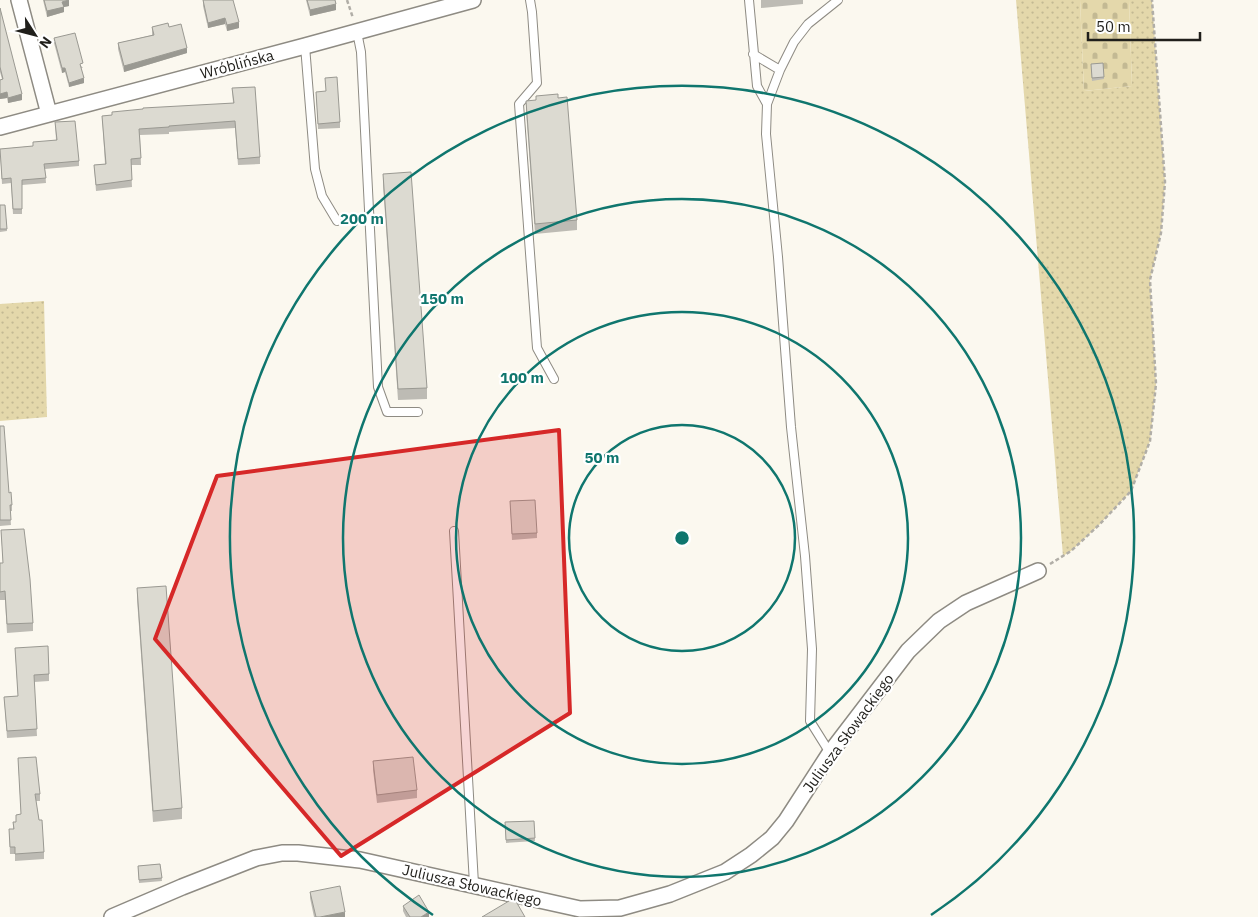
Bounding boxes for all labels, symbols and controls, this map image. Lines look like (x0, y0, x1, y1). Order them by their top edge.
north arrow (10, 10, 60, 60)
scale bar (1088, 10, 1200, 42)
text: 50 m (1096, 17, 1131, 36)
text: N (35, 33, 56, 52)
street label: Wróblińska (198, 45, 276, 83)
text: 200 m (340, 209, 384, 228)
text: 150 m (420, 289, 464, 308)
text: 100 m (500, 368, 544, 387)
text: 50 m (585, 448, 619, 467)
centre of rings (673, 529, 691, 547)
street label: Juliusza Słowackiego (798, 670, 898, 796)
street label: Juliusza Słowackiego (400, 860, 544, 910)

